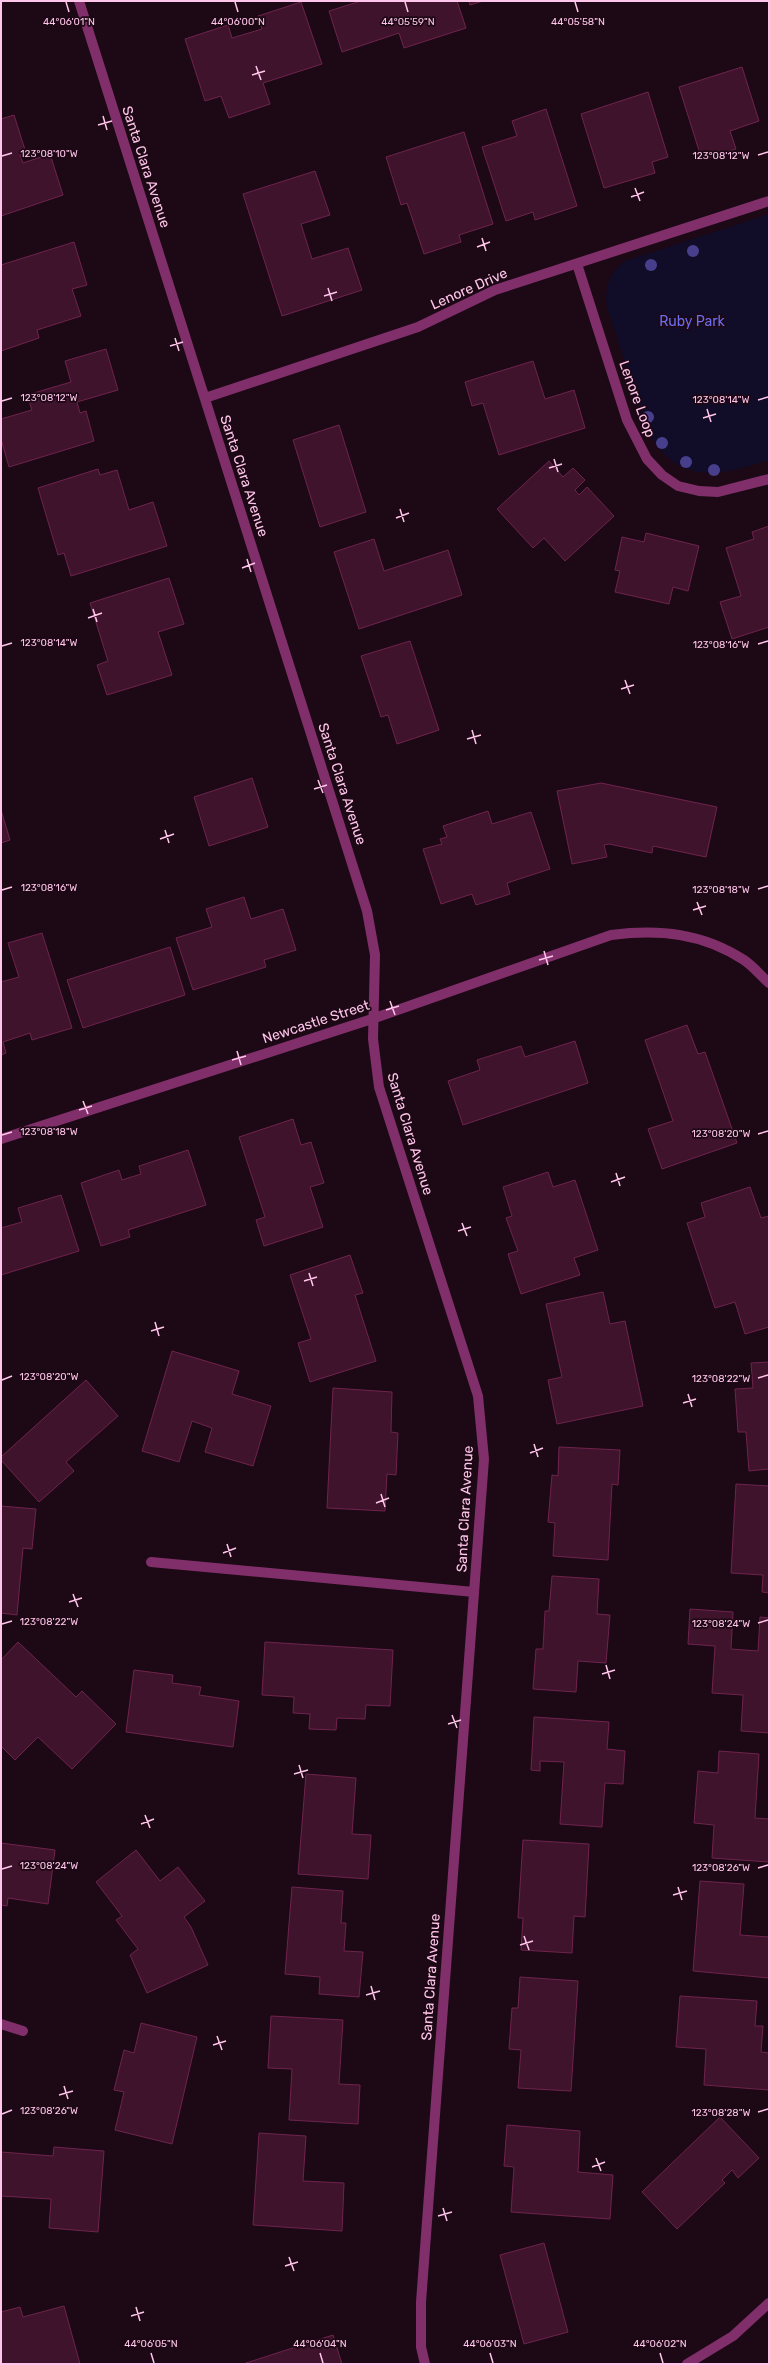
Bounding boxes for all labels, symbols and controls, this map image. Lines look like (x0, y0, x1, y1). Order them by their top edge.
text: 44°06'01"N (43, 16, 95, 28)
text: 44°06'00"N (211, 16, 265, 28)
text: 44°05'59"N (381, 16, 435, 28)
text: 44°05'58"N (551, 16, 605, 28)
street label: Santa Clara Avenue (118, 104, 174, 230)
text: 123°08'10"W (20, 148, 78, 160)
text: 123°08'12"W (693, 150, 749, 162)
street label: Lenore Drive (428, 264, 510, 313)
park label: Ruby Park (659, 313, 726, 330)
street label: Lenore Loop (615, 358, 659, 440)
text: 123°08'12"W (21, 392, 77, 404)
text: 123°08'14"W (693, 394, 749, 406)
street label: Santa Clara Avenue (216, 413, 272, 539)
text: 123°08'14"W (21, 637, 77, 649)
text: 123°08'16"W (693, 639, 749, 651)
street label: Santa Clara Avenue (314, 721, 370, 847)
text: 123°08'16"W (21, 882, 77, 894)
text: 123°08'18"W (692, 884, 750, 896)
street label: Newcastle Street (260, 997, 372, 1047)
street label: Santa Clara Avenue (383, 1071, 437, 1197)
text: 123°08'18"W (20, 1126, 78, 1138)
text: 123°08'20"W (692, 1128, 750, 1140)
text: 123°08'20"W (20, 1371, 78, 1383)
text: 123°08'22"W (692, 1373, 750, 1385)
street label: Santa Clara Avenue (453, 1445, 477, 1573)
text: 123°08'22"W (20, 1616, 78, 1628)
text: 123°08'24"W (692, 1618, 750, 1630)
text: 123°08'24"W (20, 1860, 78, 1872)
text: 123°08'26"W (692, 1862, 750, 1874)
street label: Santa Clara Avenue (418, 1913, 444, 2041)
text: 123°08'26"W (20, 2105, 78, 2117)
text: 123°08'28"W (692, 2107, 750, 2119)
text: 44°06'05"N (124, 2338, 178, 2350)
text: 44°06'04"N (293, 2338, 347, 2350)
text: 44°06'03"N (463, 2338, 517, 2350)
text: 44°06'02"N (633, 2338, 687, 2350)

